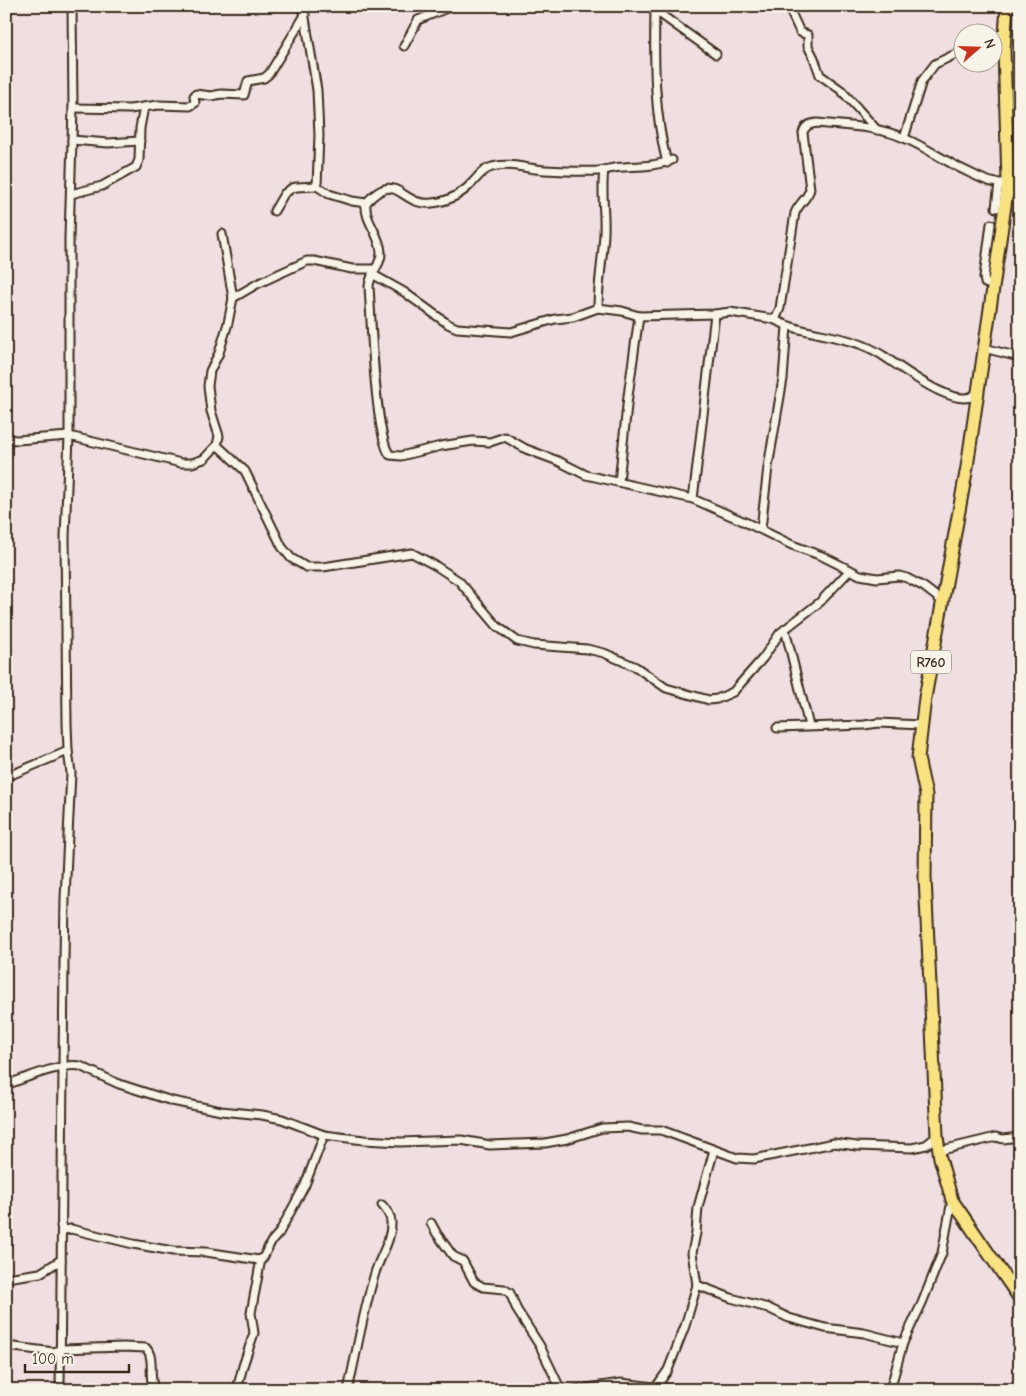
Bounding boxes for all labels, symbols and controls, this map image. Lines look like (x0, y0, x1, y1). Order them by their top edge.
north arrow (954, 22, 1004, 72)
text: N (980, 37, 999, 51)
road number: R760 (911, 650, 951, 674)
scale bar (25, 1341, 129, 1373)
text: 100 m (32, 1350, 74, 1368)

